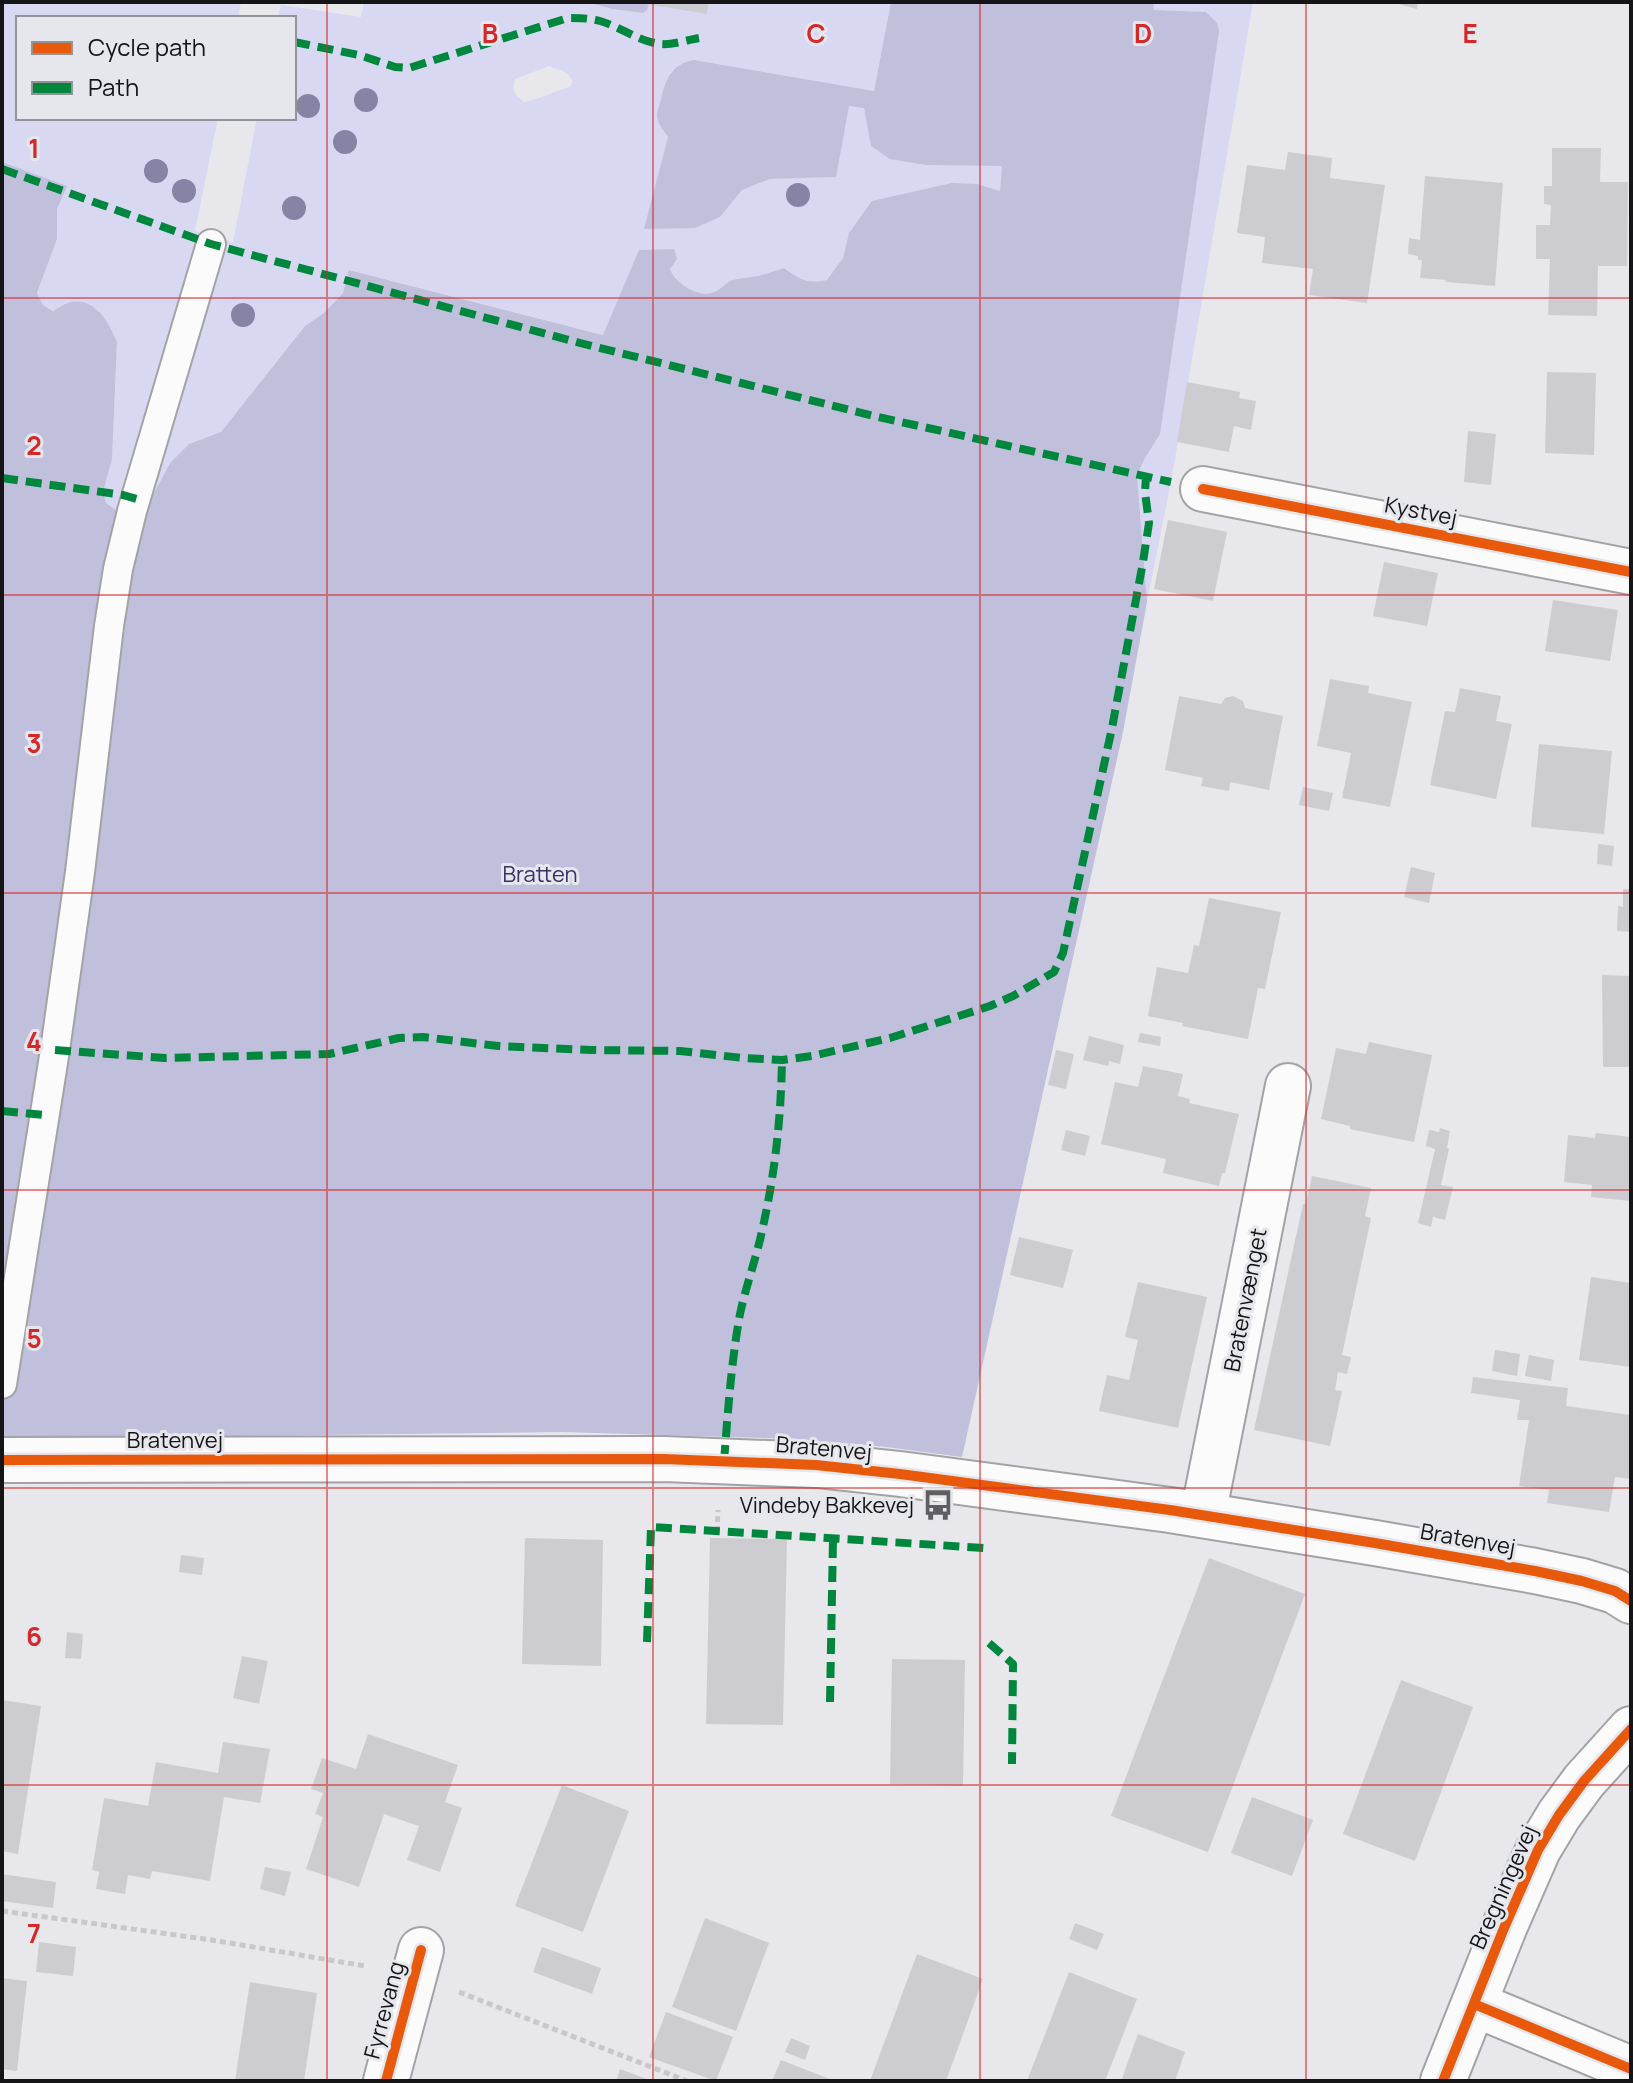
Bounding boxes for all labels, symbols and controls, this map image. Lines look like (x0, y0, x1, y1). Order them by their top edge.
text: B (482, 15, 498, 51)
text: C (806, 15, 826, 51)
text: D (1134, 15, 1152, 51)
text: E (1462, 15, 1478, 51)
legend (16, 16, 296, 120)
text: Cycle path (88, 30, 206, 63)
text: Path (88, 70, 139, 103)
text: 1 (28, 130, 40, 166)
text: 2 (26, 427, 42, 463)
street label: Kystvej (1382, 489, 1460, 533)
text: 3 (26, 725, 42, 761)
park label: Bratten (502, 859, 578, 889)
text: 4 (26, 1023, 42, 1059)
street label: Bratenvænget (1216, 1225, 1274, 1374)
text: 5 (26, 1320, 42, 1356)
street label: Bratenvej (127, 1425, 223, 1455)
street label: Bratenvej (775, 1429, 873, 1467)
bus stop icon: Vindeby Bakkevej (921, 1488, 955, 1522)
place label: Vindeby Bakkevej (740, 1490, 914, 1520)
street label: Bratenvej (1418, 1516, 1518, 1562)
text: 6 (26, 1618, 42, 1654)
street label: Bregningevej (1462, 1820, 1544, 1954)
text: 7 (27, 1915, 41, 1951)
street label: Fyrrevang (357, 1958, 411, 2062)

